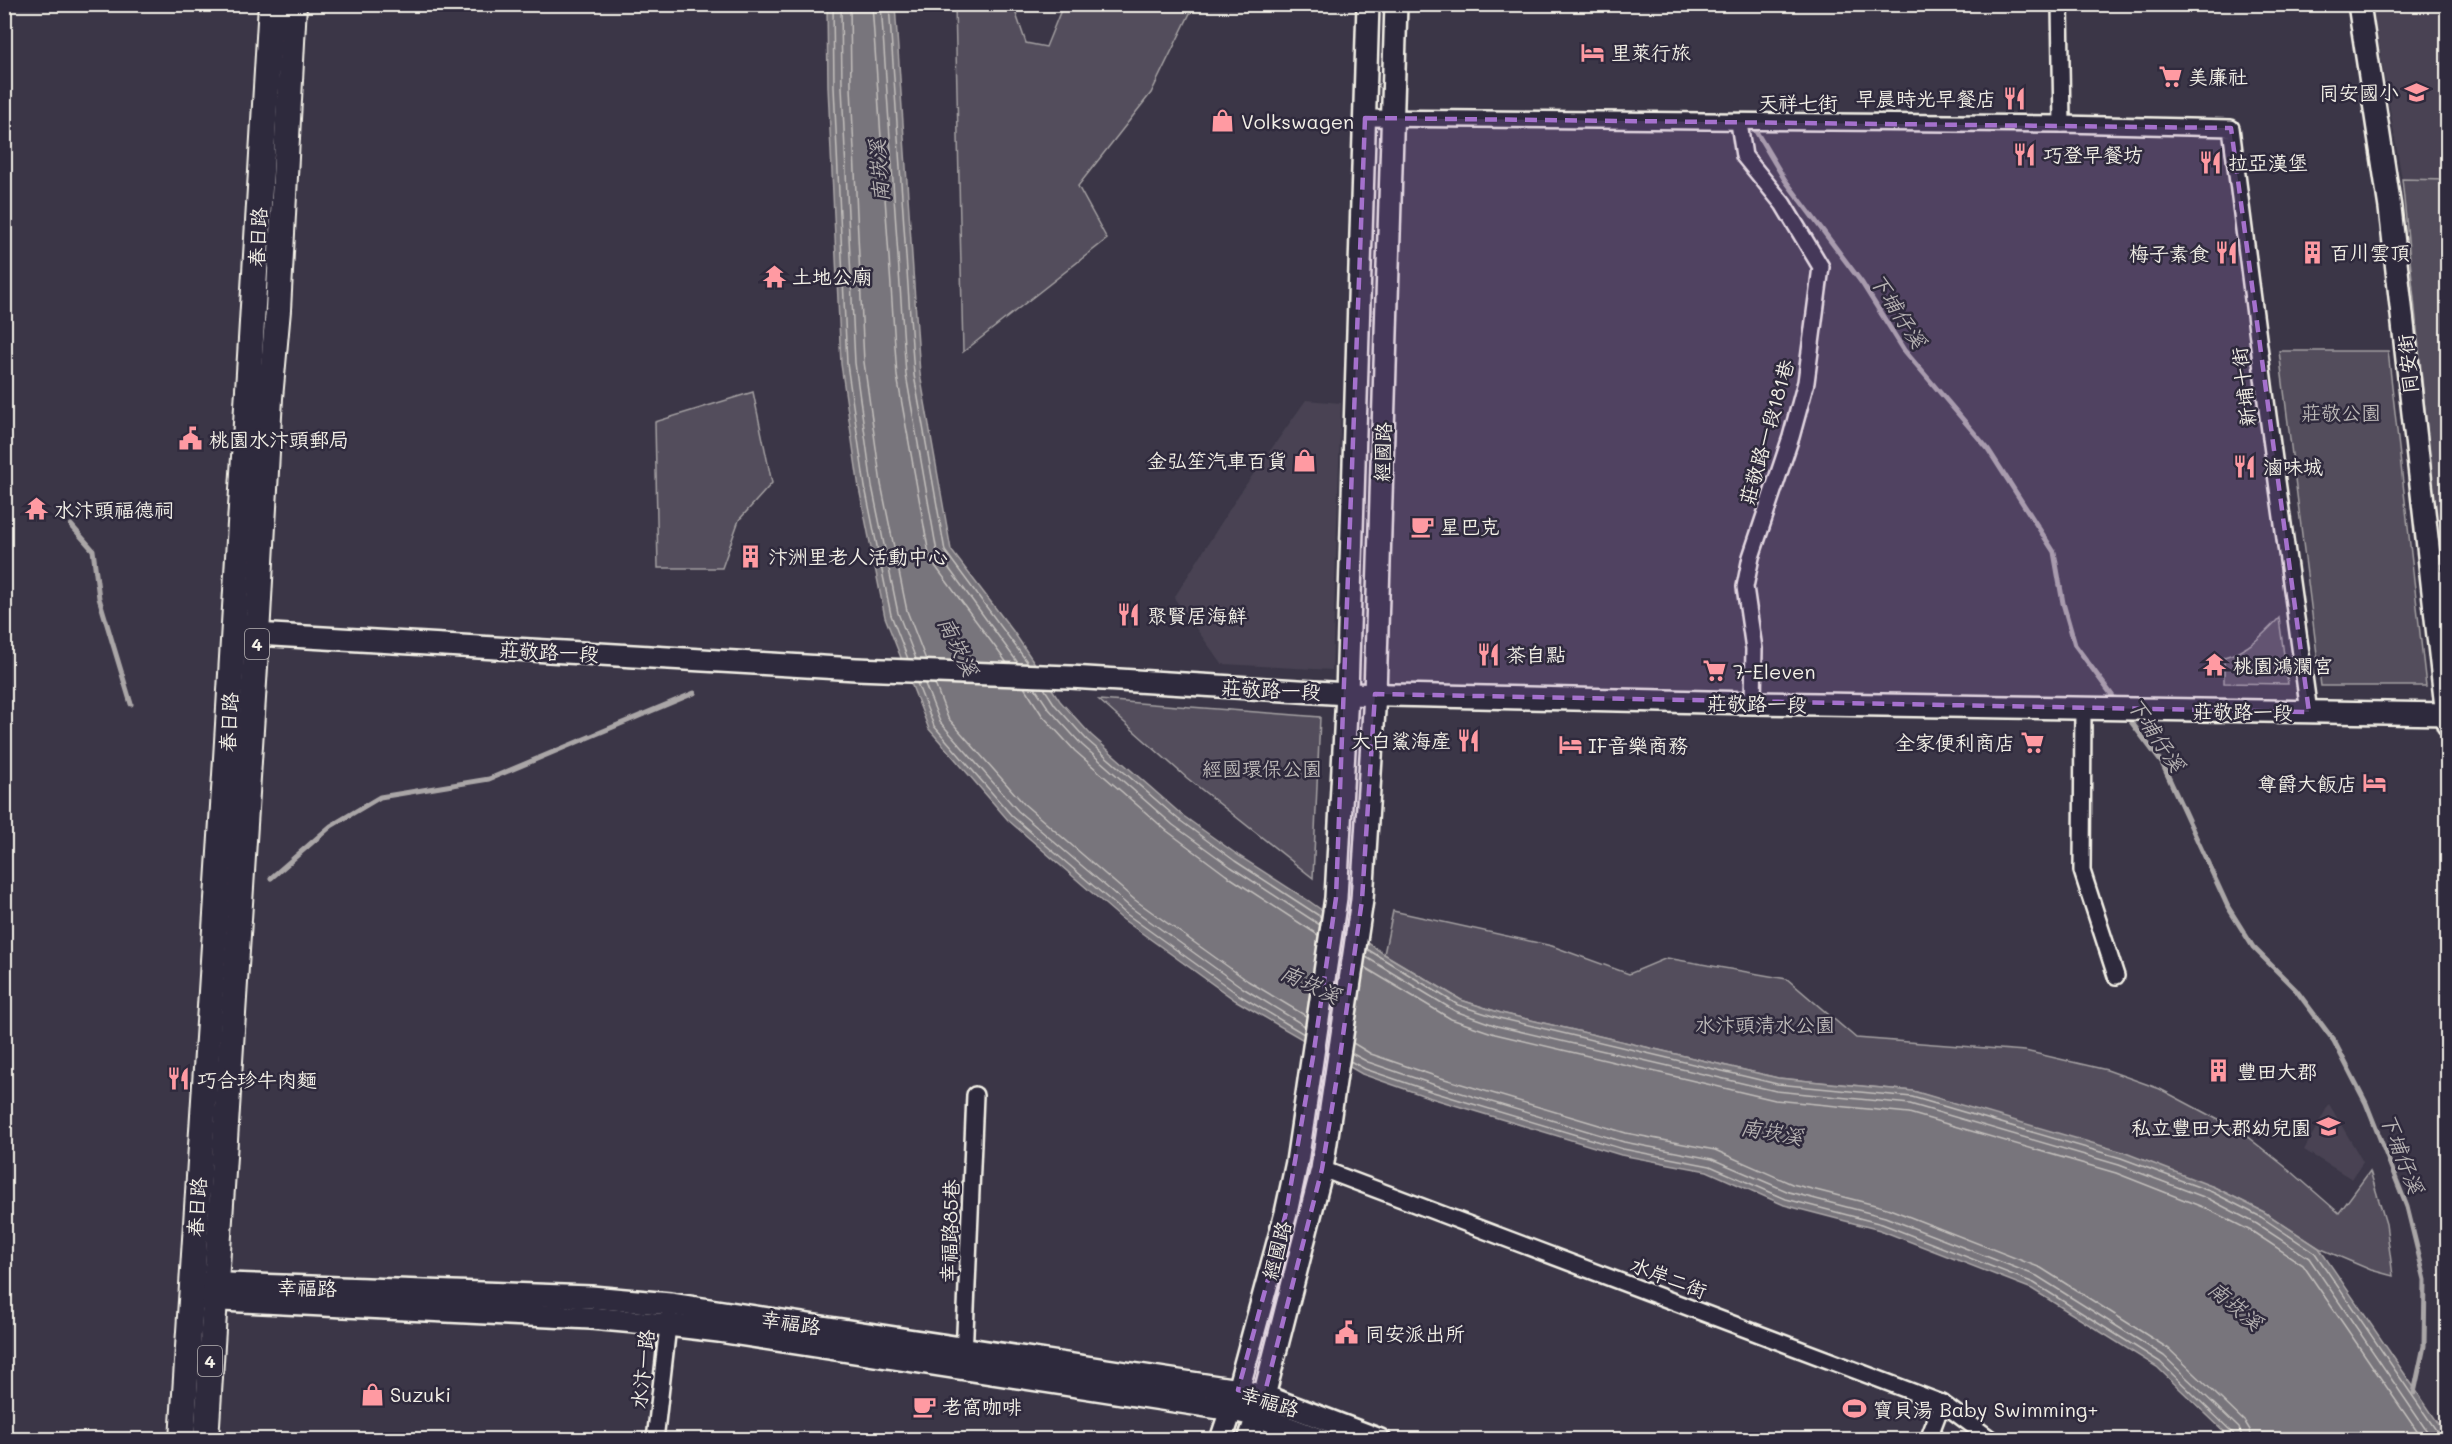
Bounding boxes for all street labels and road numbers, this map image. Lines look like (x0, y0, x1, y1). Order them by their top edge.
street label: 天祥七街 (1758, 89, 1838, 115)
street label: 春日路 (242, 205, 272, 268)
street label: 同安街 (2391, 333, 2423, 395)
street label: 新埔十街 (2225, 346, 2261, 428)
street label: 莊敬路一段181巷 (1733, 355, 1799, 508)
street label: 經國路 (1368, 421, 1396, 482)
road number: 4 (245, 629, 269, 659)
street label: 莊敬路一段 (498, 635, 600, 667)
street label: 莊敬路一段 (1220, 673, 1322, 705)
street label: 莊敬路一段 (1707, 689, 1807, 717)
street label: 春日路 (213, 690, 243, 753)
street label: 莊敬路一段 (2193, 697, 2293, 725)
street label: 春日路 (181, 1175, 211, 1238)
street label: 幸福路85巷 (934, 1178, 964, 1283)
street label: 經國路 (1256, 1217, 1297, 1282)
street label: 水岸二街 (1627, 1251, 1711, 1303)
street label: 幸福路 (277, 1273, 338, 1301)
street label: 幸福路 (759, 1304, 824, 1340)
street label: 水汴一路 (625, 1327, 659, 1410)
road number: 4 (198, 1346, 222, 1376)
street label: 幸福路 (1238, 1380, 1303, 1422)

